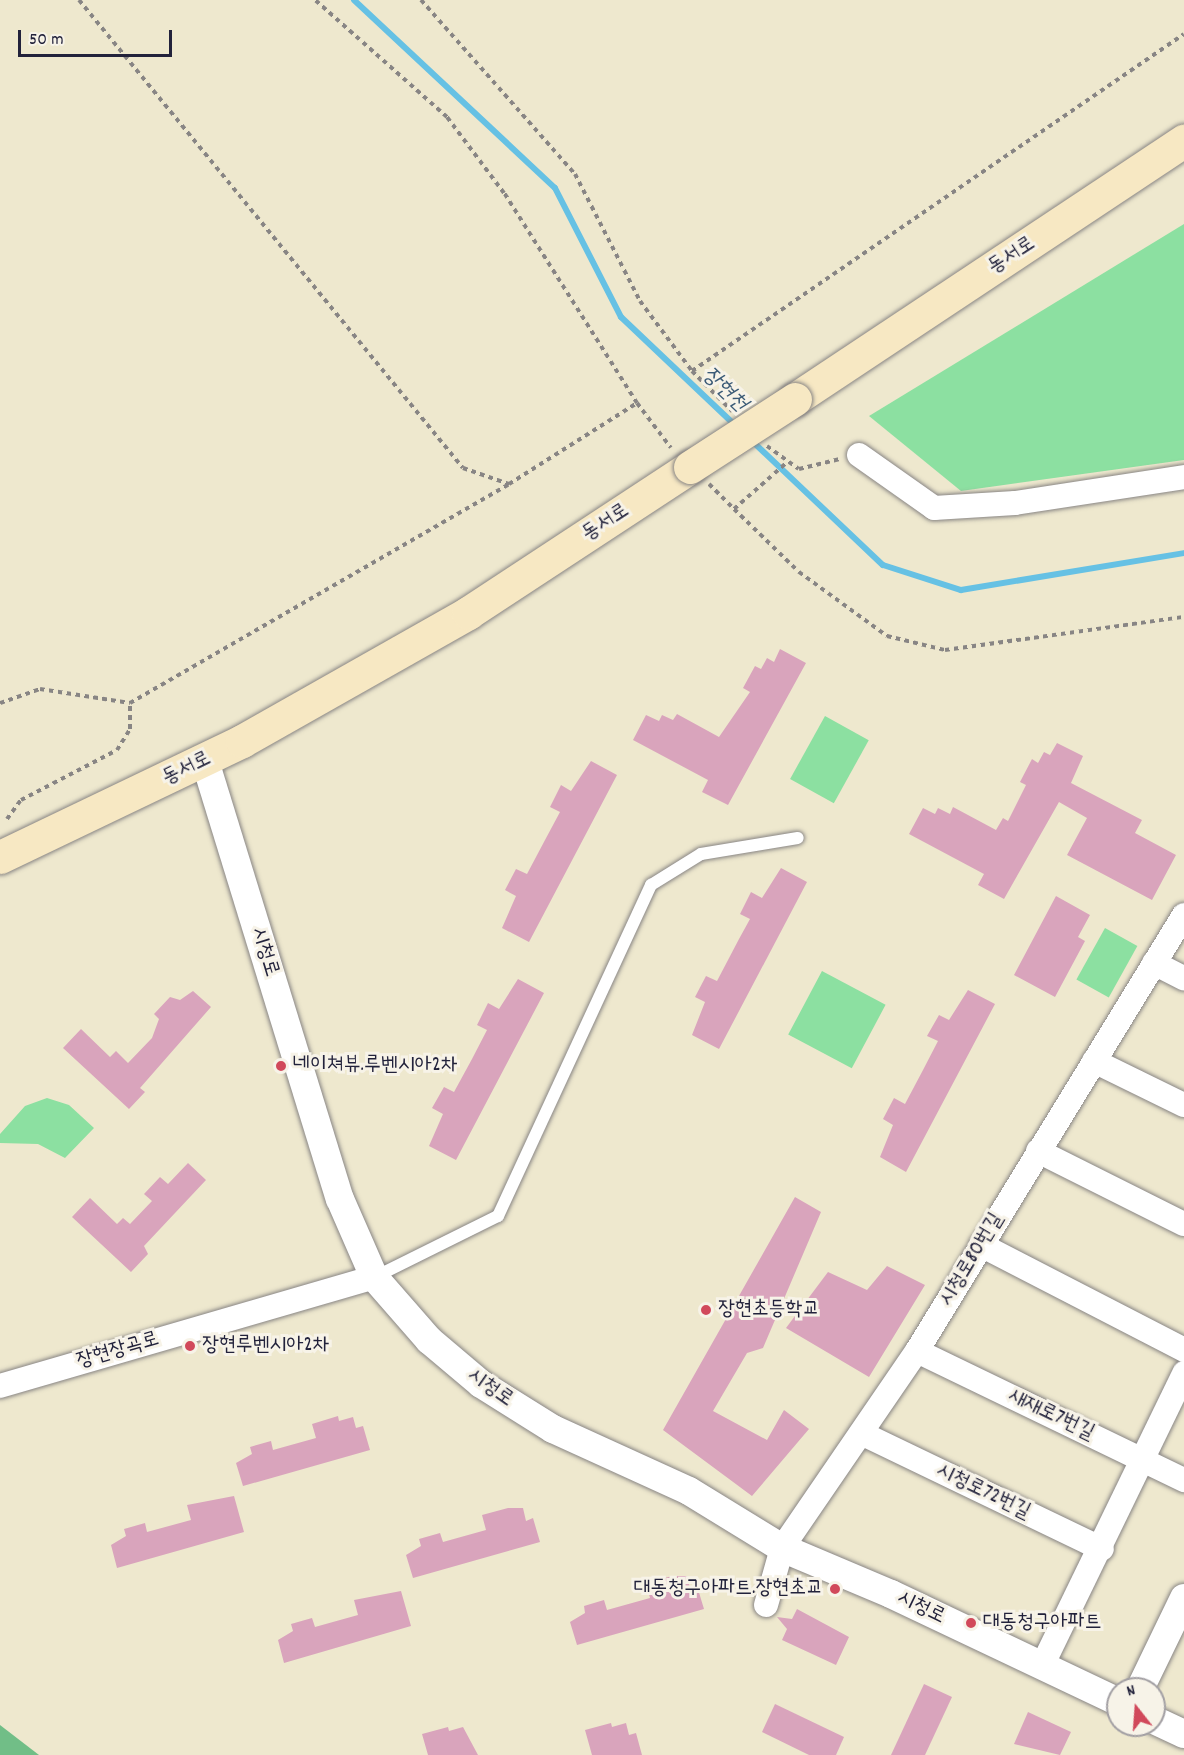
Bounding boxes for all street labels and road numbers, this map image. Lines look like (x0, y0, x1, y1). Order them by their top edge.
street label: 동서로 (984, 232, 1040, 280)
street label: 동서로 (578, 499, 634, 547)
street label: 동서로 (159, 747, 215, 791)
street label: 시청로 (245, 924, 283, 980)
street label: 시청로80번길 (934, 1209, 1010, 1311)
street label: 장현장곡로 (74, 1327, 162, 1375)
street label: 시청로 (462, 1363, 518, 1413)
street label: 새재로7번길 (1004, 1383, 1098, 1447)
street label: 시청로72번길 (932, 1458, 1034, 1526)
street label: 시청로 (893, 1586, 949, 1630)

